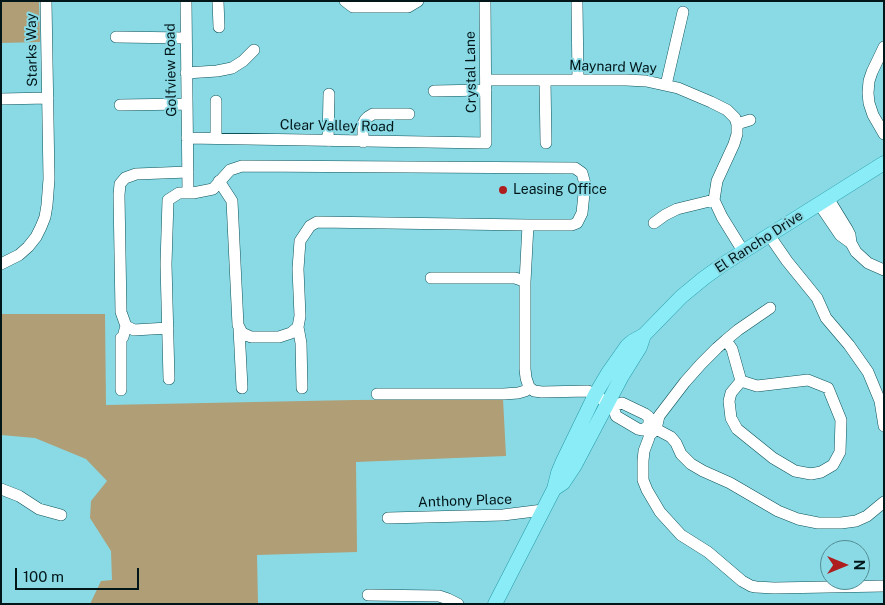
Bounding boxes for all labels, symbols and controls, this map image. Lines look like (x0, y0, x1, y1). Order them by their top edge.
street label: Starks Way (23, 13, 41, 87)
street label: Golfview Road (162, 23, 180, 117)
street label: Crystal Lane (462, 31, 480, 113)
street label: Maynard Way (569, 57, 657, 77)
street label: Clear Valley Road (280, 117, 394, 135)
place label: Leasing Office (513, 182, 607, 198)
marker: Leasing Office (497, 184, 509, 196)
street label: El Rancho Drive (712, 207, 806, 277)
street label: Anthony Place (418, 491, 512, 511)
north arrow (820, 540, 870, 590)
scale bar (18, 558, 141, 590)
text: N (851, 560, 867, 570)
text: 100 m (23, 568, 64, 585)

